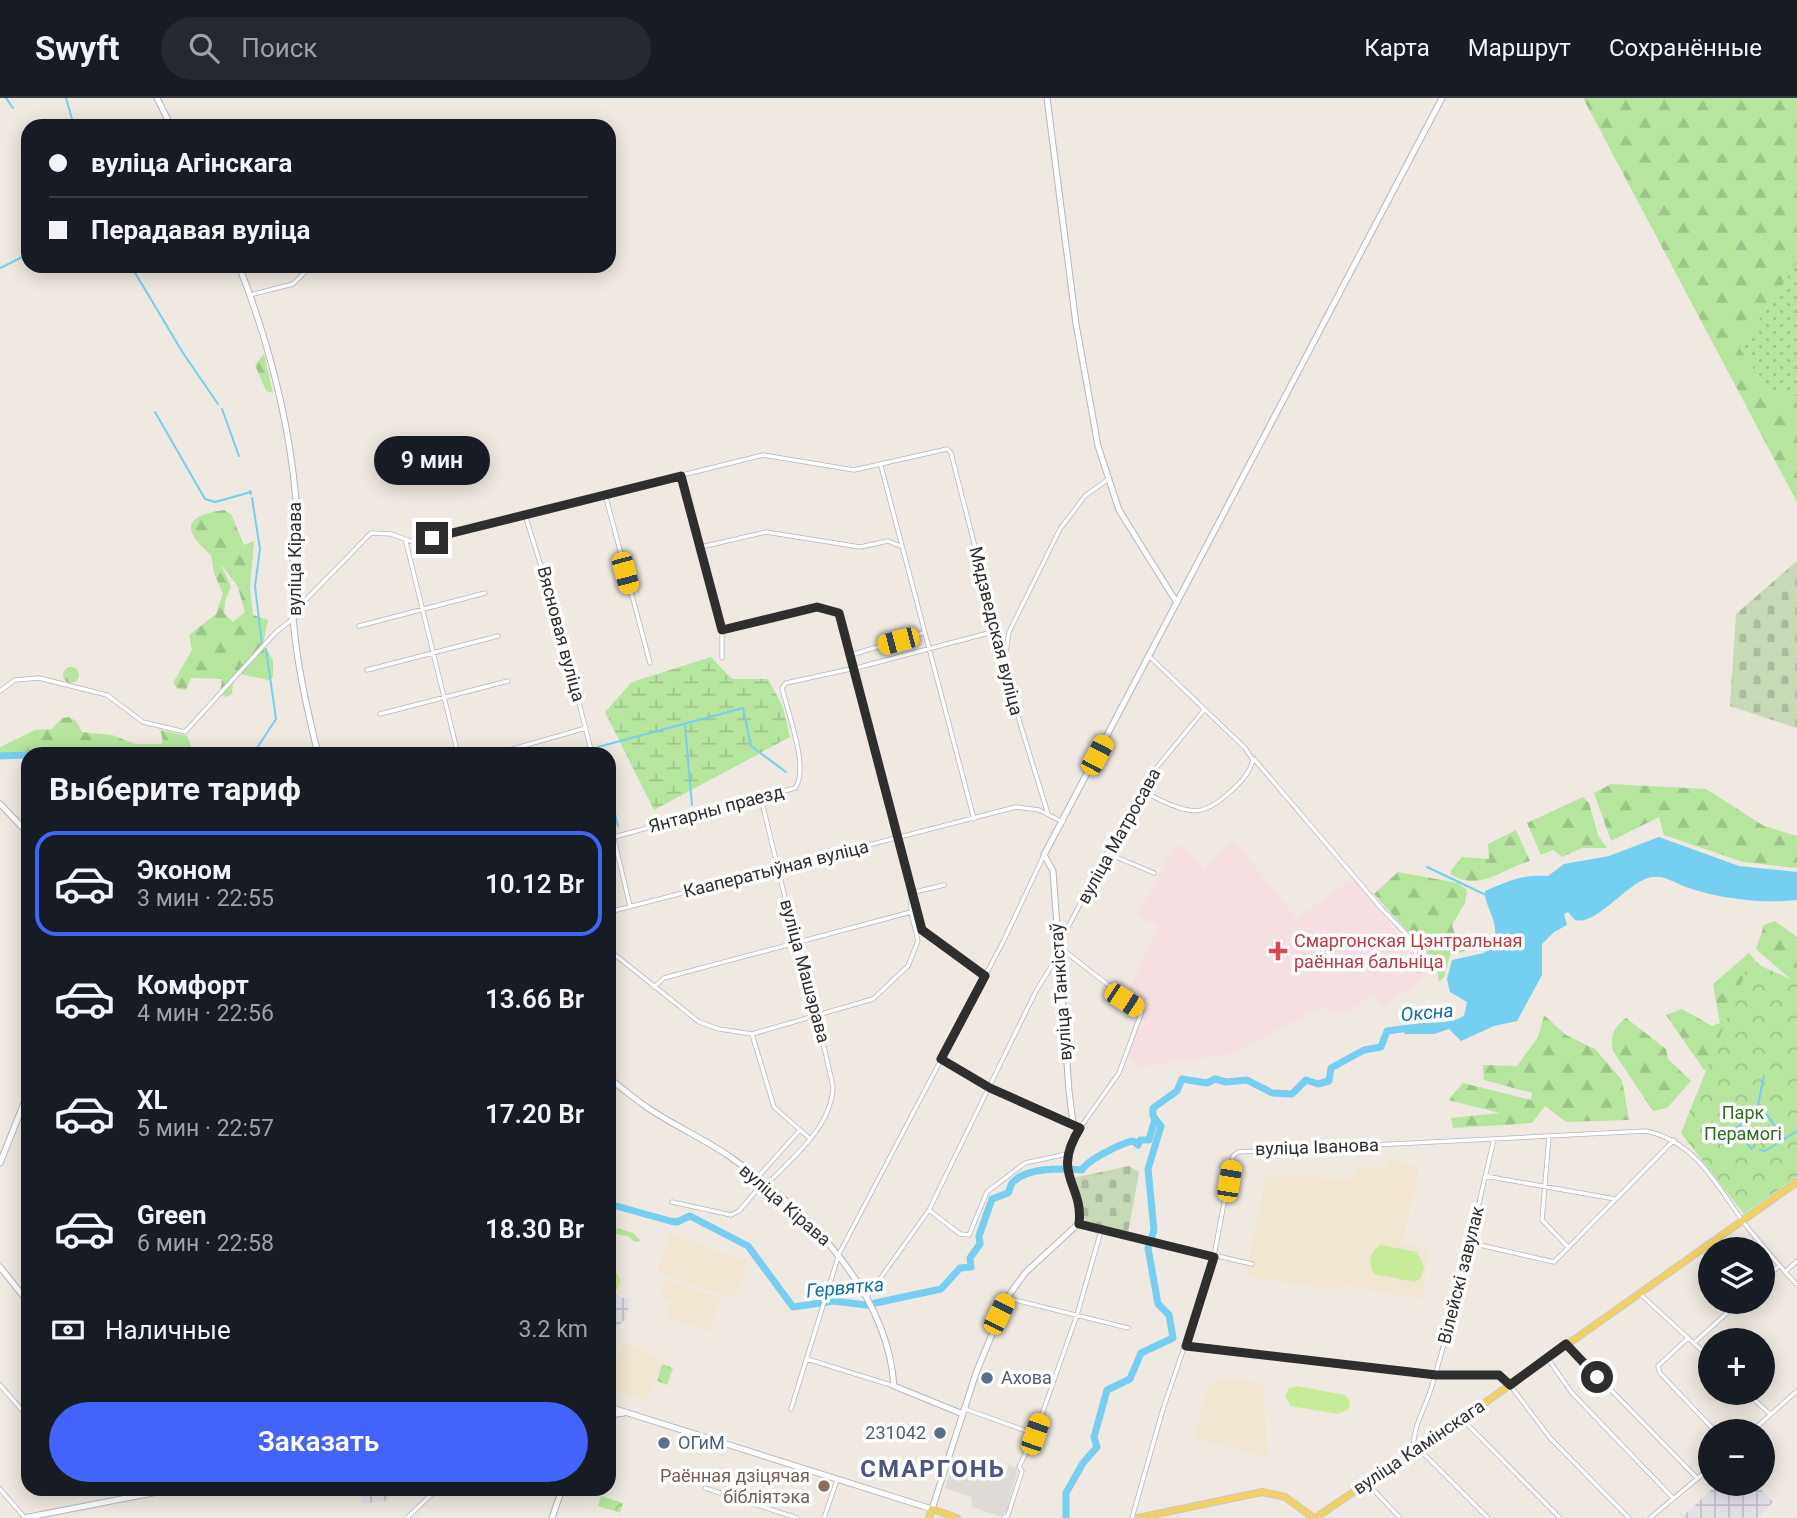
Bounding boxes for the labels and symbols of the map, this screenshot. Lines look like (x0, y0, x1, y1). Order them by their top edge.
callout: 9 мин (374, 436, 490, 486)
street label: вуліца Кірава (284, 502, 305, 616)
route end (416, 522, 448, 554)
street label: Мядзведская вуліца (965, 544, 1028, 717)
car (610, 550, 641, 596)
street label: Вясновая вуліца (533, 564, 590, 704)
car (875, 625, 922, 657)
car (1078, 732, 1117, 778)
street label: вуліца Матросава (1073, 764, 1165, 907)
street label: Янтарны праезд (646, 780, 786, 837)
street label: Кааператыўная вуліца (681, 835, 871, 902)
street label: вуліца Машэрава (776, 897, 835, 1045)
street label: вуліца Танкістаў (1045, 922, 1076, 1062)
place label: Смаргонская Цэнтральная раённая бальніца (1294, 930, 1522, 972)
marker: Смаргонская Цэнтральная раённая бальніца (1268, 941, 1288, 961)
car (1101, 980, 1148, 1020)
water label: Оксна (1400, 999, 1454, 1026)
park label: Парк Перамогі (1704, 1102, 1782, 1144)
street label: вуліца Іванова (1255, 1134, 1379, 1159)
street label: вуліца Кірава (735, 1159, 835, 1250)
car (1216, 1159, 1243, 1203)
street label: Вілейскі завулак (1433, 1204, 1488, 1346)
water label: Гервятка (805, 1273, 885, 1302)
car (981, 1291, 1018, 1337)
route start (1581, 1361, 1613, 1393)
place label: Ахова (1001, 1367, 1052, 1388)
marker: Ахова (979, 1370, 995, 1386)
street label: вуліца Камінскага (1349, 1395, 1488, 1498)
car (1019, 1411, 1052, 1457)
place label: 231042 (865, 1422, 926, 1443)
marker: 231042 (932, 1425, 948, 1441)
place label: ОГиМ (678, 1432, 725, 1453)
marker: ОГиМ (656, 1435, 672, 1451)
district label: СМАРГОНЬ (860, 1455, 1006, 1483)
place label: Раённая дзіцячая бібліятэка (660, 1465, 810, 1507)
marker: Раённая дзіцячая бібліятэка (816, 1478, 832, 1494)

